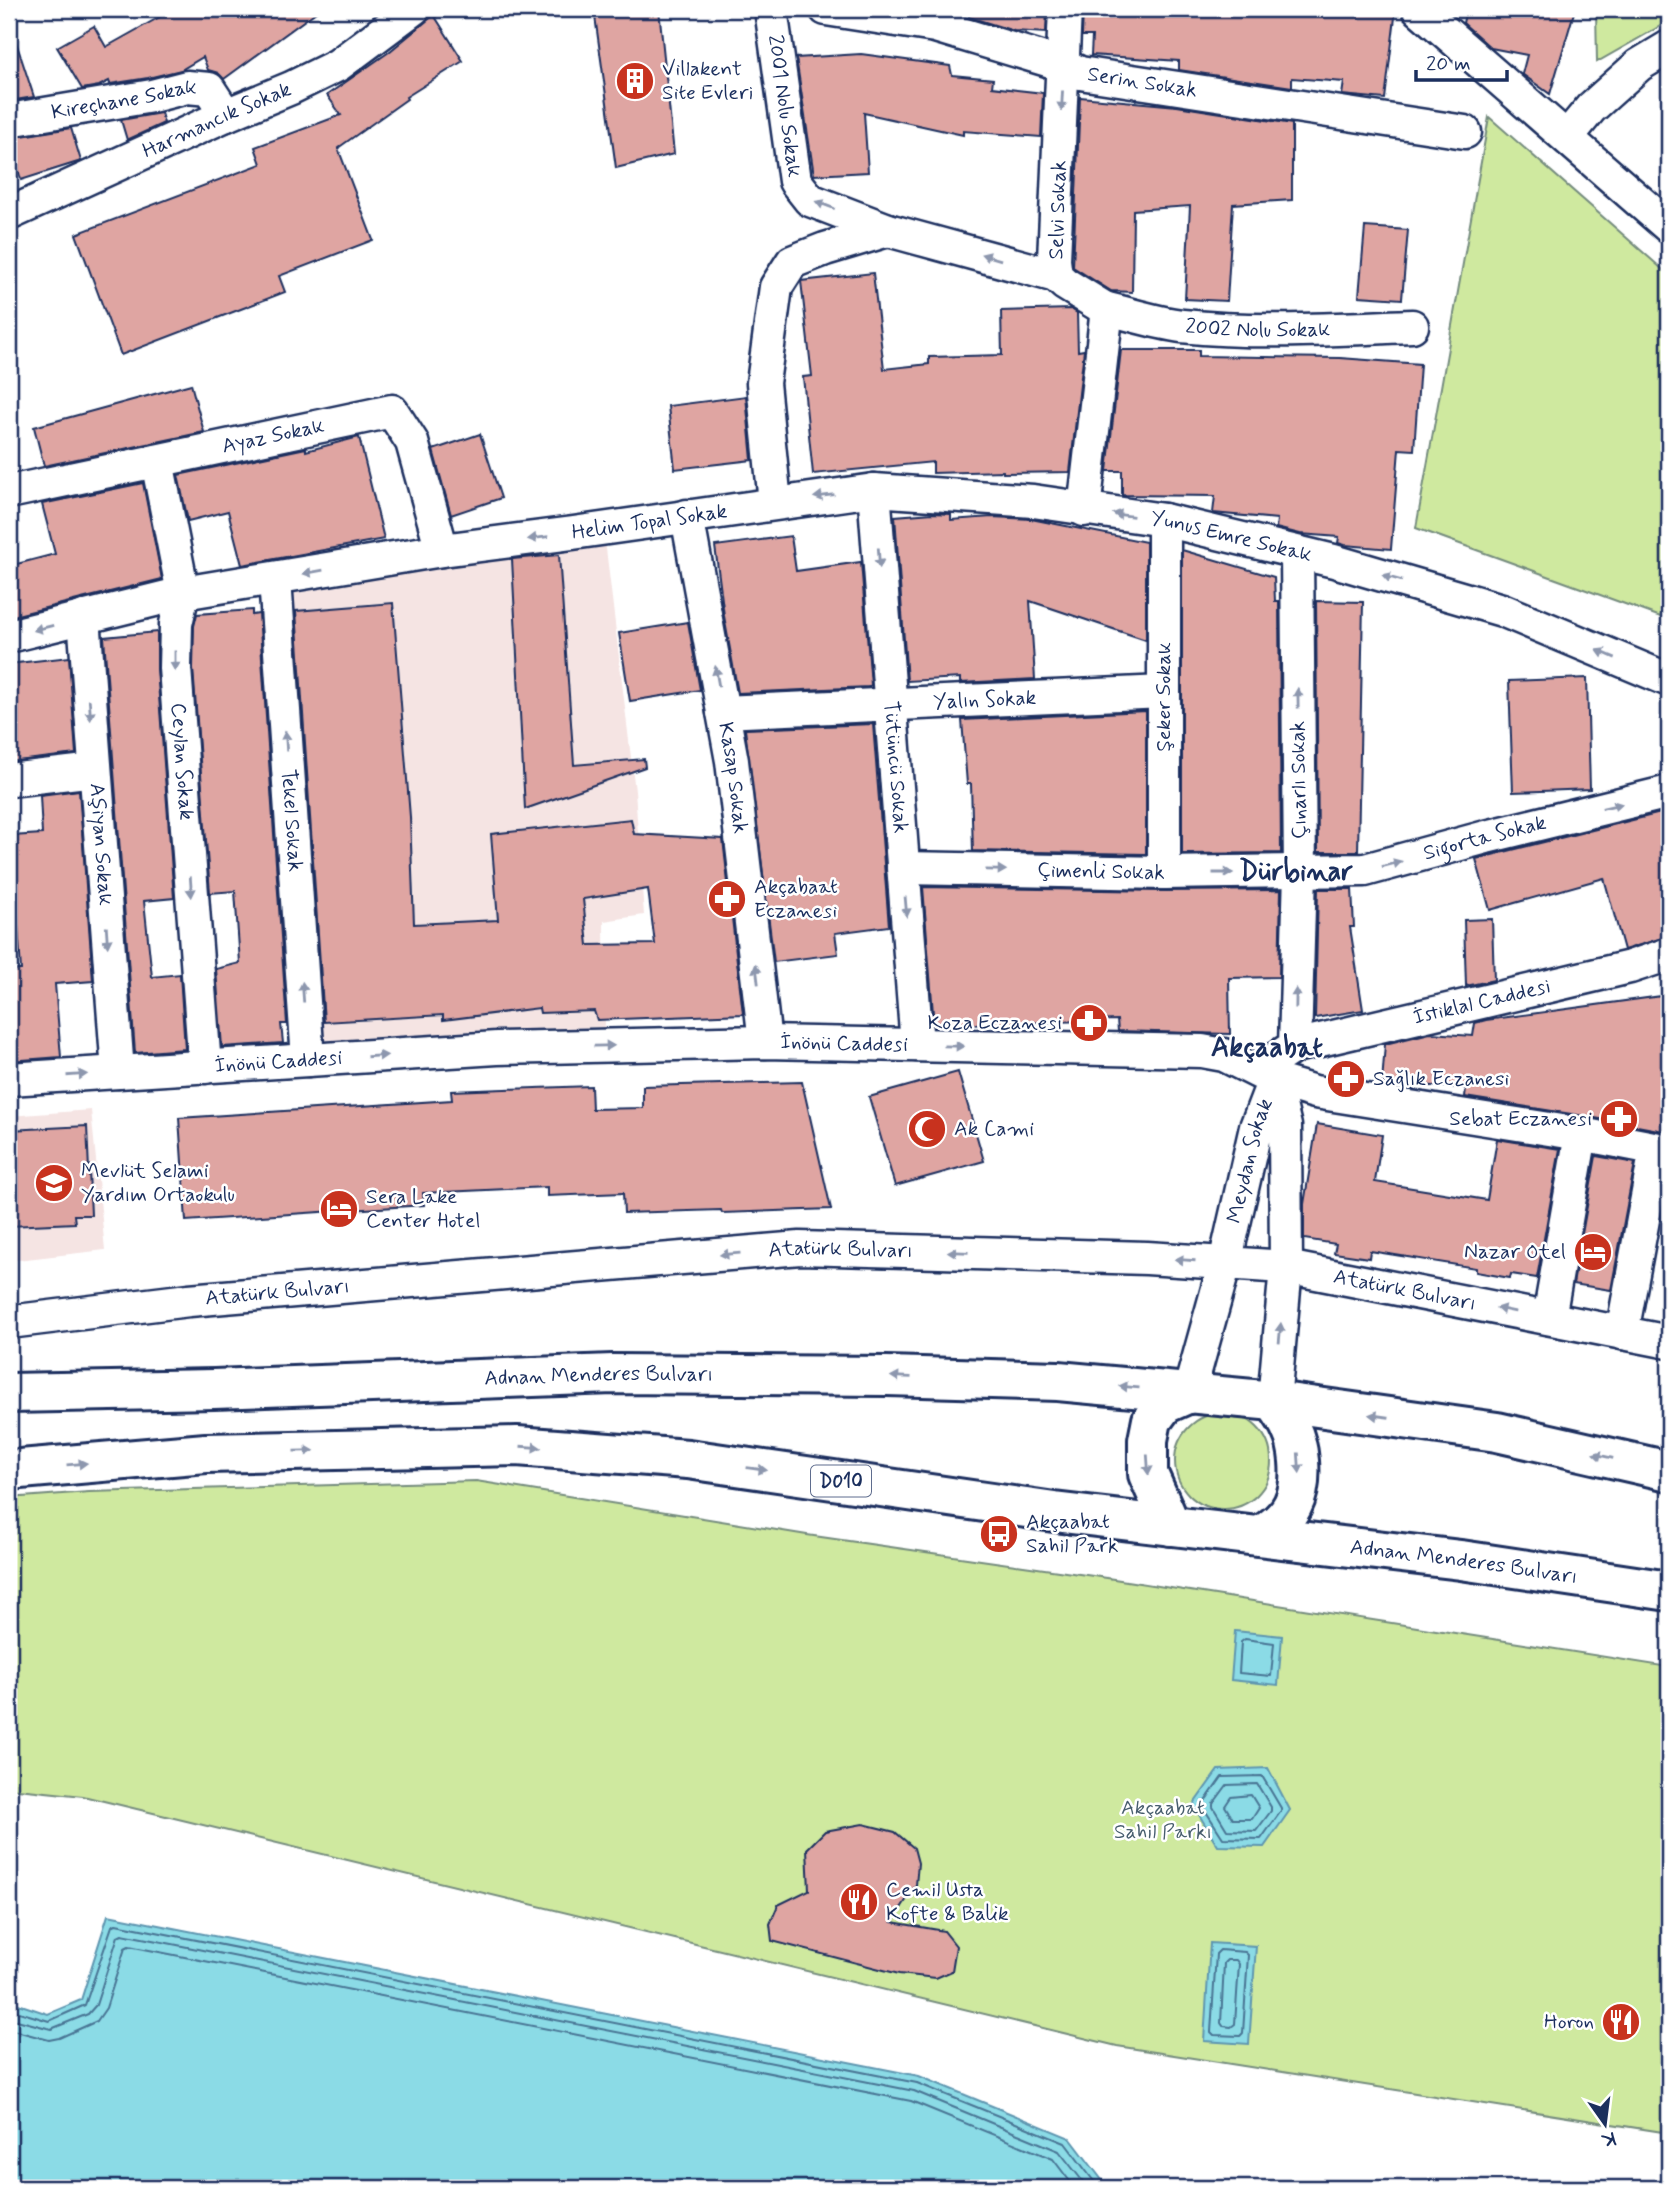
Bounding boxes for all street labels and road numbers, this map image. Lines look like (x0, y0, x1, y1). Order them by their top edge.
street label: 2001 Nolu Sokak (761, 33, 808, 179)
street label: Serin Sokak (1086, 60, 1199, 105)
street label: Kireçhane Sokak (49, 73, 198, 127)
street label: Harmancık Sokak (138, 75, 296, 165)
street label: Selvi Sokak (1042, 160, 1074, 260)
street label: 2002 Nolu Sokak (1184, 312, 1331, 344)
street label: Ayaz Sokak (219, 412, 327, 461)
street label: Helim Topal Sokak (570, 497, 729, 547)
street label: Yunus Emre Sokak (1149, 504, 1315, 569)
street label: Şeker Sokak (1150, 642, 1178, 752)
street label: Yalın Sokak (933, 684, 1037, 716)
street label: Tütüncü Sokak (876, 700, 915, 834)
street label: Ceylan Sokak (164, 702, 200, 822)
street label: Kasap Sokak (711, 720, 754, 835)
street label: Çınarlı Sokak (1284, 721, 1314, 839)
street label: Tekel Sokak (274, 768, 309, 873)
street label: Aşiyan Sokak (82, 782, 120, 907)
street label: Sigorta Sokak (1420, 809, 1549, 867)
street label: Çimenli Sokak (1037, 857, 1165, 887)
street label: İstiklal Caddesi (1410, 972, 1553, 1032)
street label: İnönü Caddesi (780, 1028, 908, 1059)
street label: İnönü Caddesi (214, 1044, 343, 1080)
street label: Meydan Sokak (1220, 1094, 1280, 1226)
street label: Atatürk Bulvarı (767, 1234, 913, 1265)
street label: Atatürk Bulvarı (1331, 1263, 1478, 1318)
street label: Atatürk Bulvarı (204, 1272, 351, 1313)
street label: Adnan Menderes Bulvarı (484, 1360, 713, 1393)
road number: D010 (811, 1466, 871, 1497)
street label: Adnan Menderes Bulvarı (1349, 1533, 1579, 1591)

